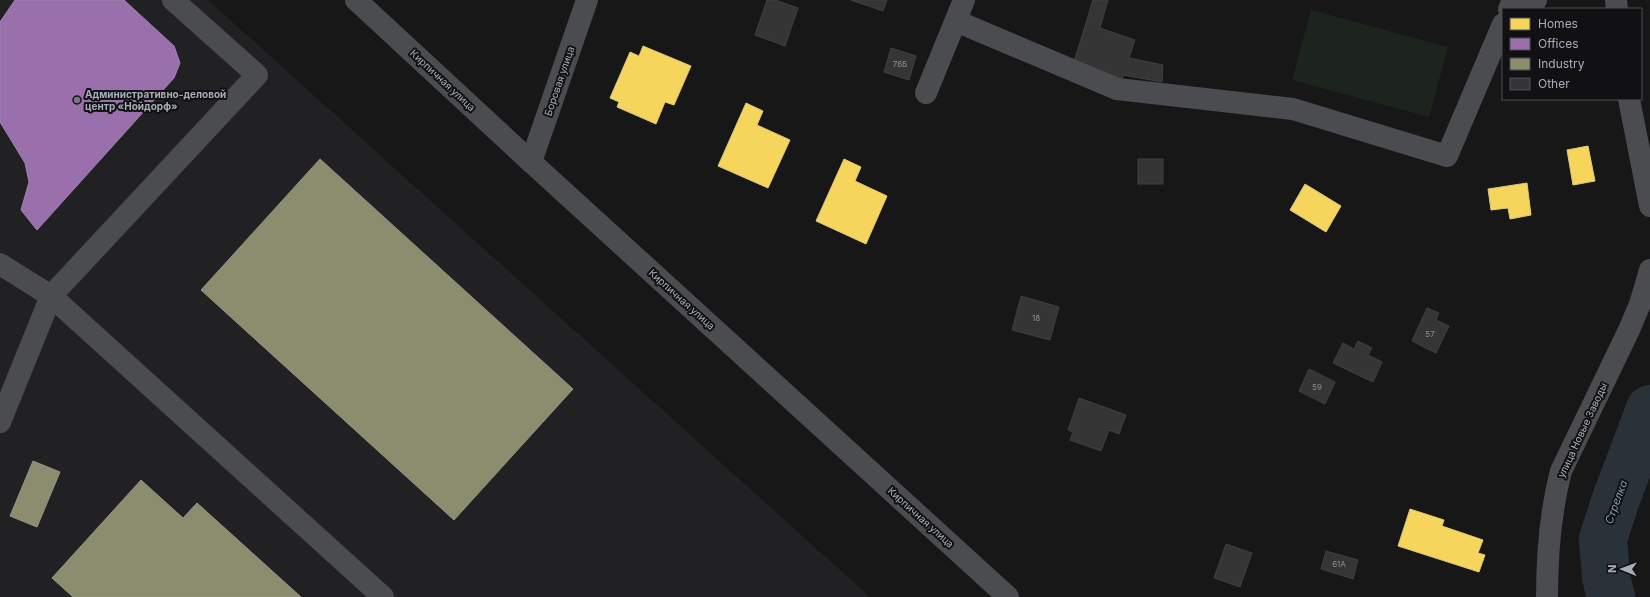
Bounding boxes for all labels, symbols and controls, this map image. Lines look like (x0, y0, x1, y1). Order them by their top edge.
legend (1502, 8, 1642, 100)
text: Homes (1538, 16, 1578, 31)
text: Offices (1538, 36, 1579, 51)
street label: Боровая улица (542, 45, 576, 117)
street label: Кирпичная улица (408, 47, 478, 113)
text: Industry (1538, 56, 1585, 71)
house number: 76Б (893, 59, 907, 69)
text: Other (1538, 76, 1570, 91)
place label: Административно-деловой центр «Нойдорф» (85, 88, 226, 112)
marker: Административно-деловой центр «Нойдорф» (72, 95, 82, 105)
street label: Кирпичная улица (647, 266, 717, 332)
house number: 18 (1032, 313, 1040, 323)
house number: 57 (1425, 329, 1435, 339)
street label: улица Новые Заводы (1555, 381, 1609, 479)
house number: 59 (1312, 382, 1322, 392)
water label: Стрелка (1602, 478, 1630, 526)
street label: Кирпичная улица (886, 484, 956, 550)
north arrow (1602, 549, 1642, 589)
house number: 61А (1332, 559, 1346, 569)
text: N (1605, 565, 1619, 573)

